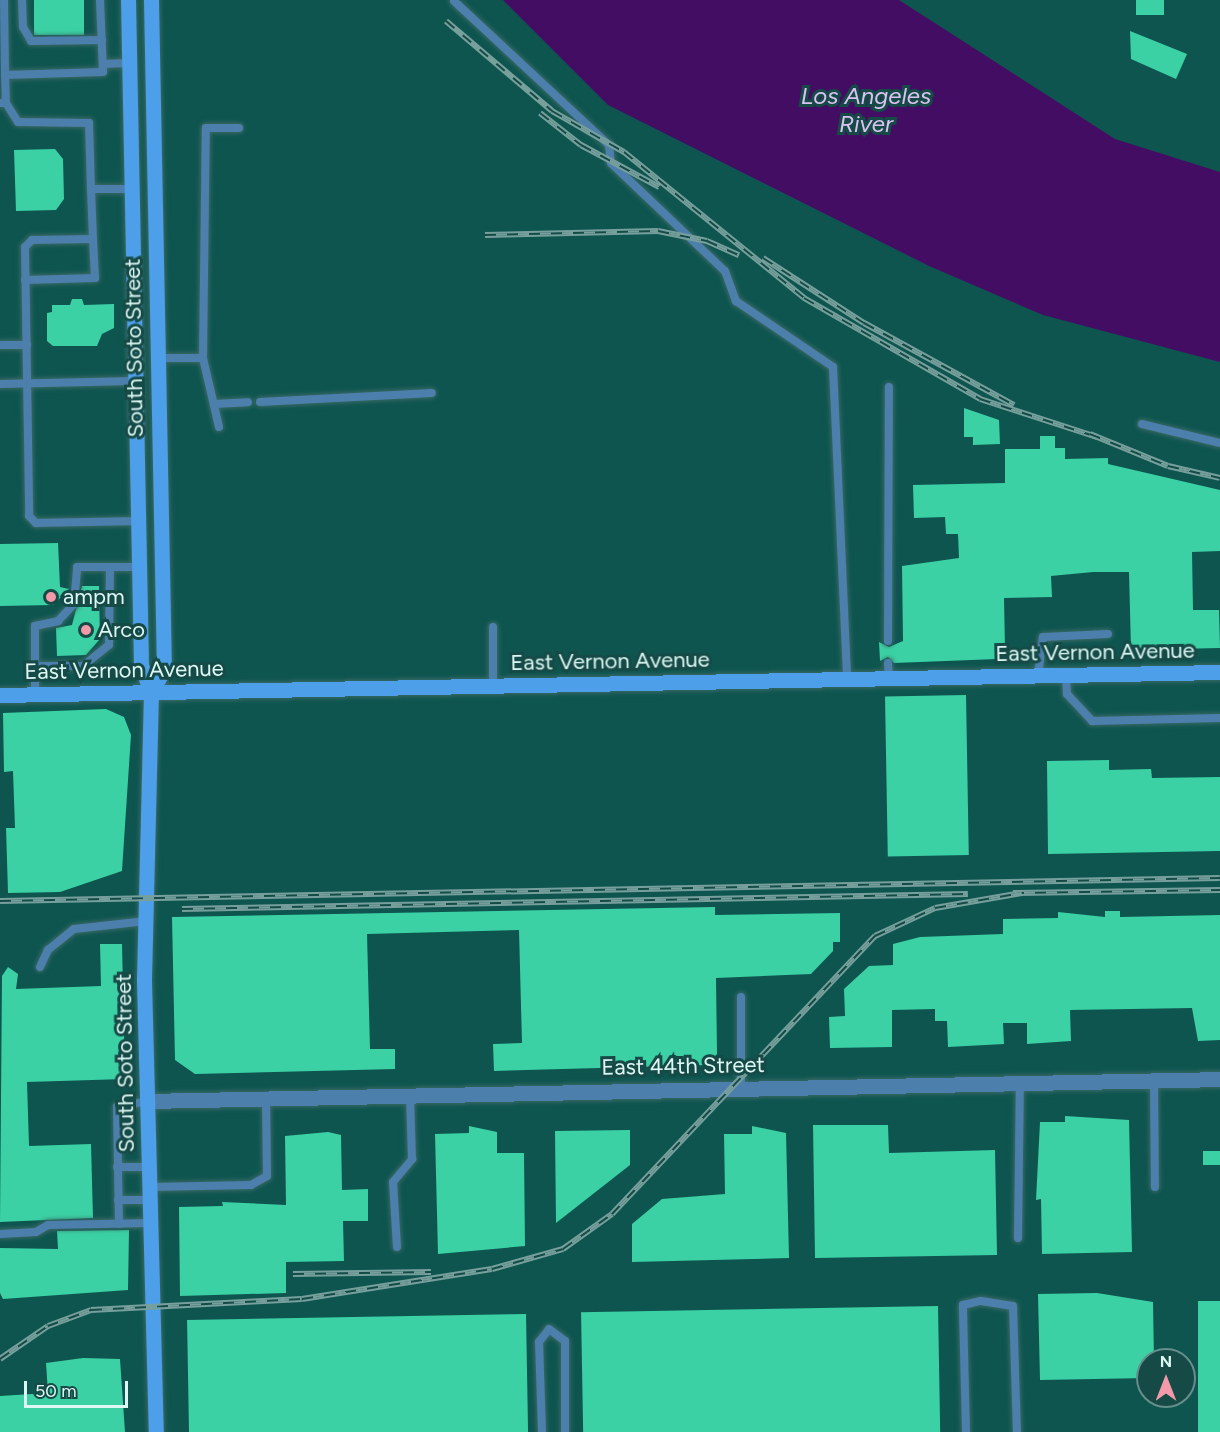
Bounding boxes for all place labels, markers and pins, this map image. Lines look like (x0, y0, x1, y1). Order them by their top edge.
place label: ampm (63, 584, 125, 610)
marker: ampm (44, 590, 58, 604)
place label: Arco (98, 617, 145, 643)
marker: Arco (79, 623, 93, 637)

